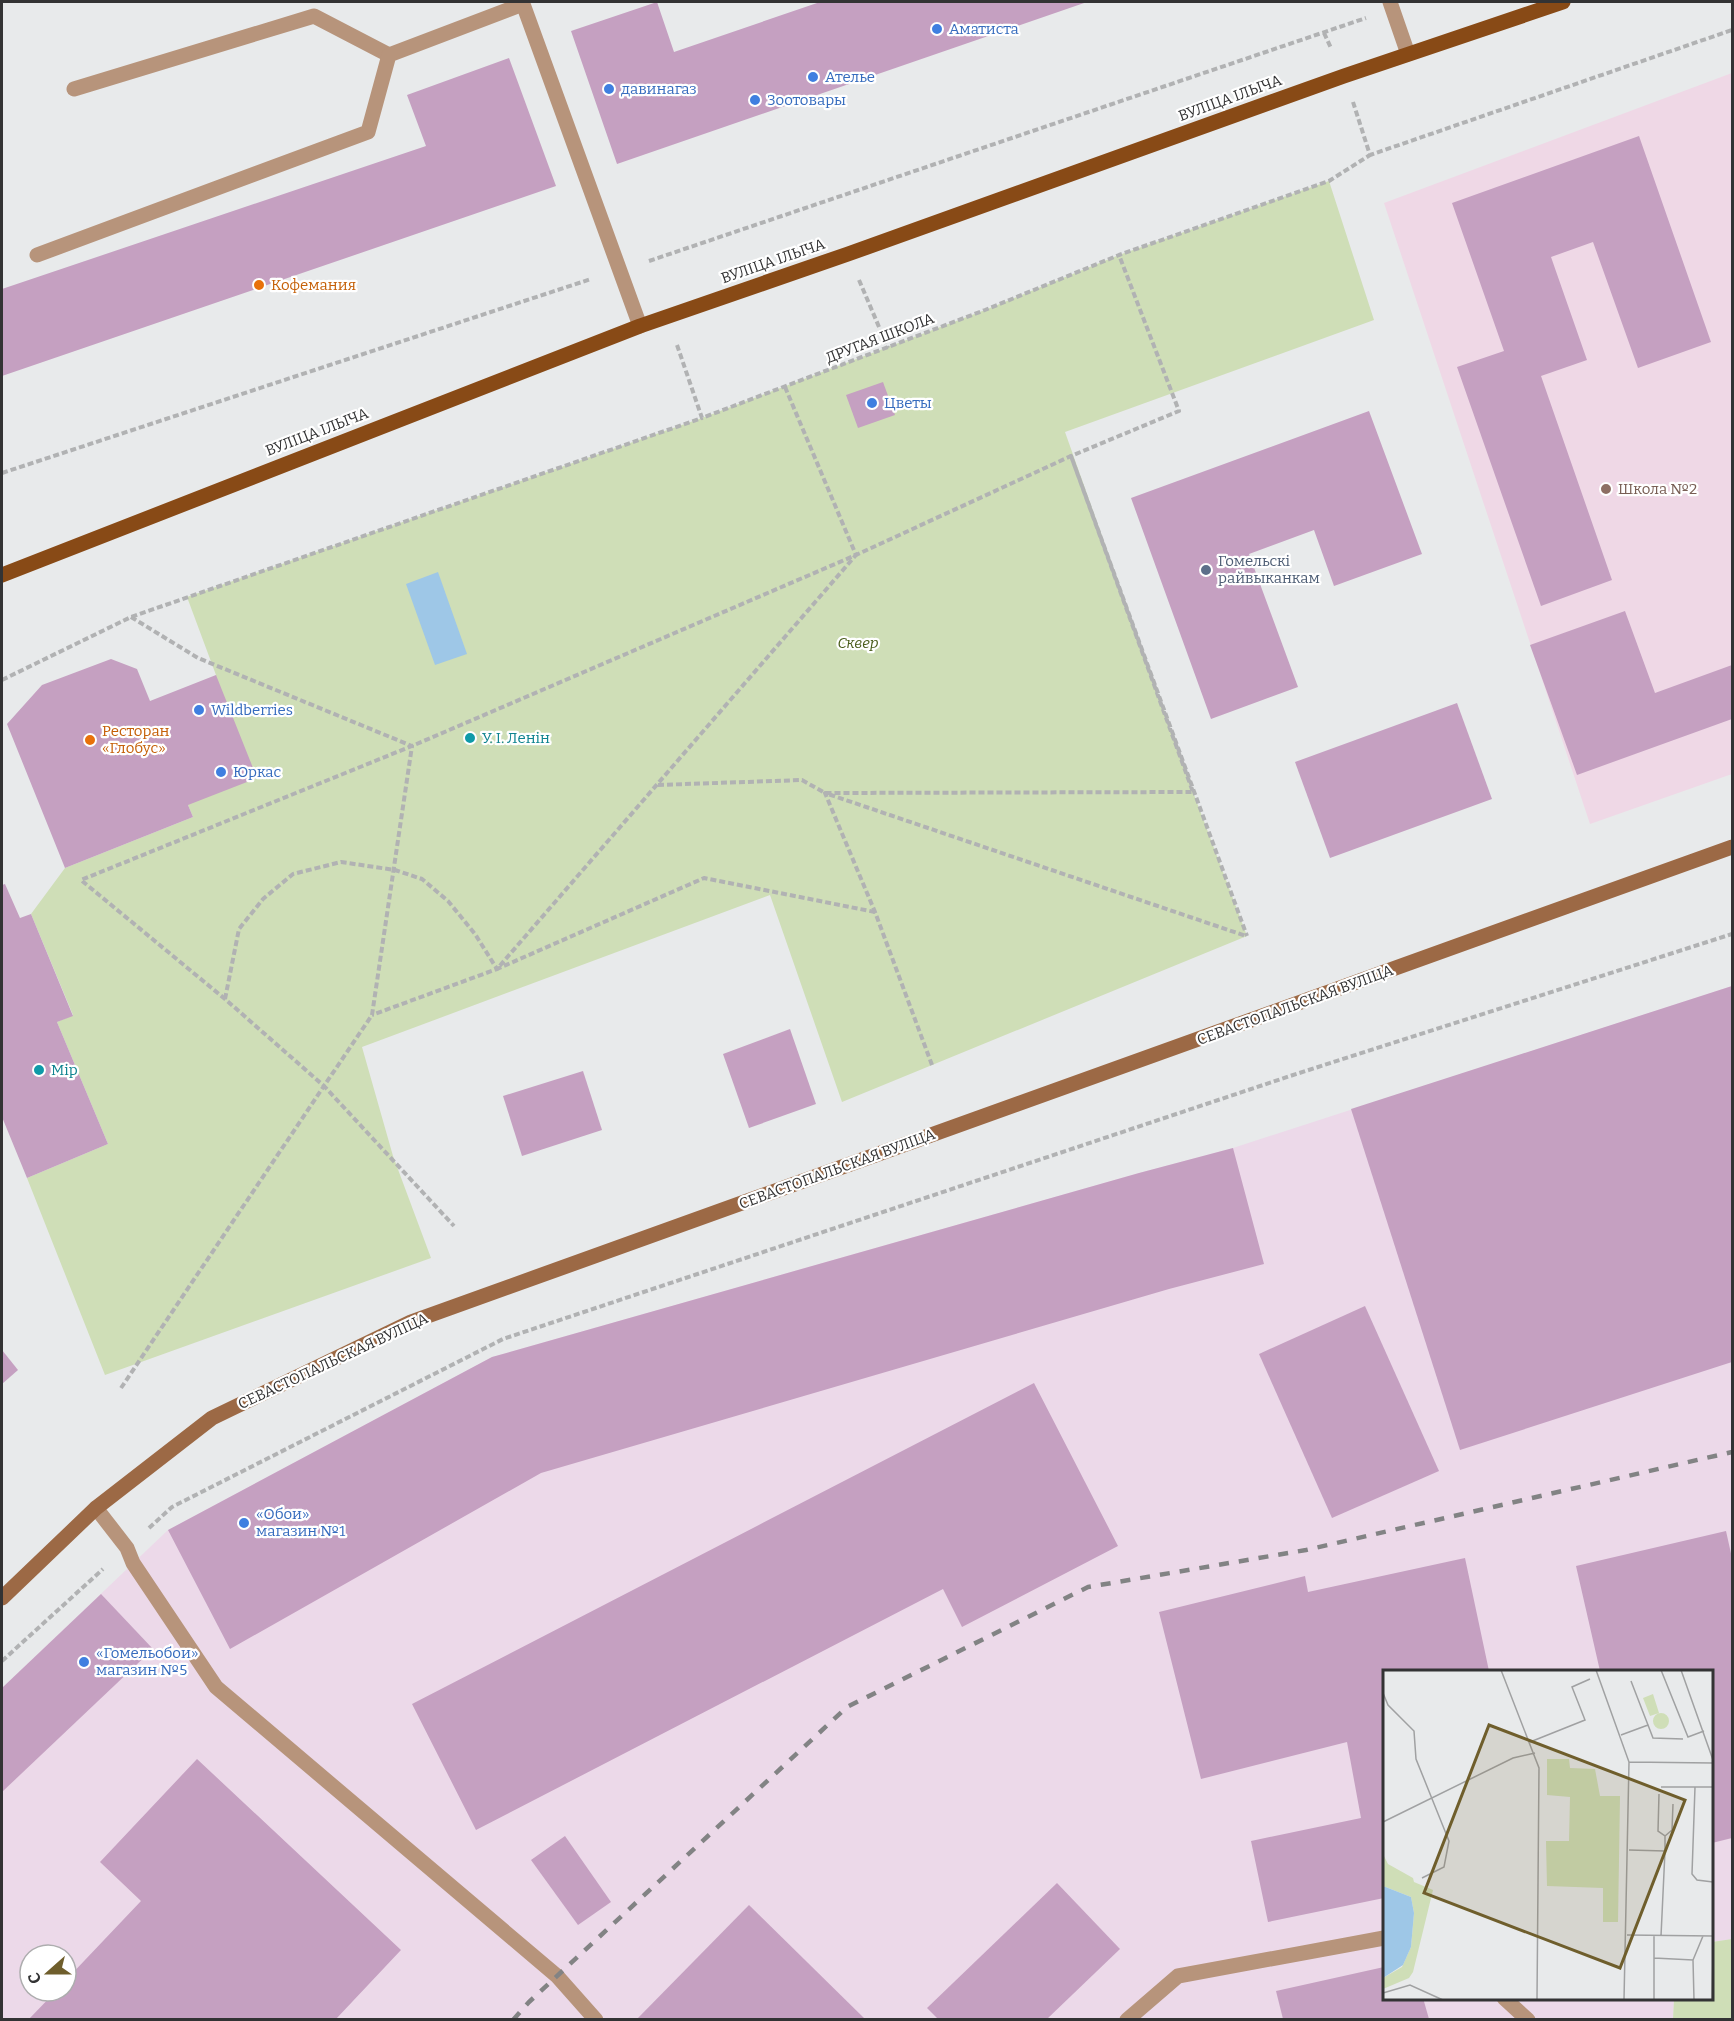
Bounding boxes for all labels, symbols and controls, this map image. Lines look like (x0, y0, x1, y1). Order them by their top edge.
place label: Аматиста (949, 20, 1019, 38)
marker: Аматиста (930, 22, 944, 36)
place label: Ателье (825, 68, 875, 86)
marker: Ателье (806, 70, 820, 84)
street label: ВУЛІЦА ІЛЬІЧА (1176, 71, 1284, 125)
place label: давинагаз (621, 80, 697, 98)
marker: давинагаз (602, 82, 616, 96)
place label: Зоотовары (767, 91, 846, 109)
marker: Зоотовары (748, 93, 762, 107)
street label: ВУЛІЦА ІЛЬІЧА (719, 235, 828, 287)
place label: Кофемания (271, 276, 356, 294)
marker: Кофемания (252, 278, 266, 292)
street label: ДРУГАЯ ШКОЛА (823, 309, 937, 367)
place label: Цветы (884, 394, 932, 412)
marker: Цветы (865, 396, 879, 410)
street label: ВУЛІЦА ІЛЬІЧА (263, 404, 371, 460)
place label: Школа №2 (1618, 480, 1697, 498)
marker: Школа №2 (1599, 482, 1613, 496)
place label: Гомельскі райвыканкам (1218, 552, 1320, 587)
marker: Гомельскі райвыканкам (1199, 563, 1213, 577)
park label: Сквер (837, 634, 879, 652)
place label: Wildberries (211, 701, 293, 719)
marker: Wildberries (192, 703, 206, 717)
place label: Ресторан «Глобус» (102, 722, 170, 757)
place label: У. І. Ленін (482, 729, 550, 747)
marker: У. І. Ленін (463, 731, 477, 745)
marker: Ресторан «Глобус» (83, 733, 97, 747)
place label: Юркас (233, 763, 282, 781)
marker: Юркас (214, 765, 228, 779)
street label: СЕВАСТОПАЛЬСКАЯ ВУЛІЦА (1194, 961, 1396, 1049)
place label: Мір (51, 1061, 78, 1079)
marker: Мір (32, 1063, 46, 1077)
street label: СЕВАСТОПАЛЬСКАЯ ВУЛІЦА (736, 1125, 938, 1213)
street label: СЕВАСТОПАЛЬСКАЯ ВУЛІЦА (235, 1309, 431, 1413)
place label: «Обои» магазин №1 (256, 1505, 345, 1540)
marker: «Обои» магазин №1 (237, 1516, 251, 1530)
place label: «Гомельобои» магазин №5 (96, 1644, 198, 1679)
marker: «Гомельобои» магазин №5 (77, 1655, 91, 1669)
inset map (1383, 1670, 1713, 2000)
north arrow (18, 1943, 78, 2003)
text: С (24, 1970, 45, 1986)

